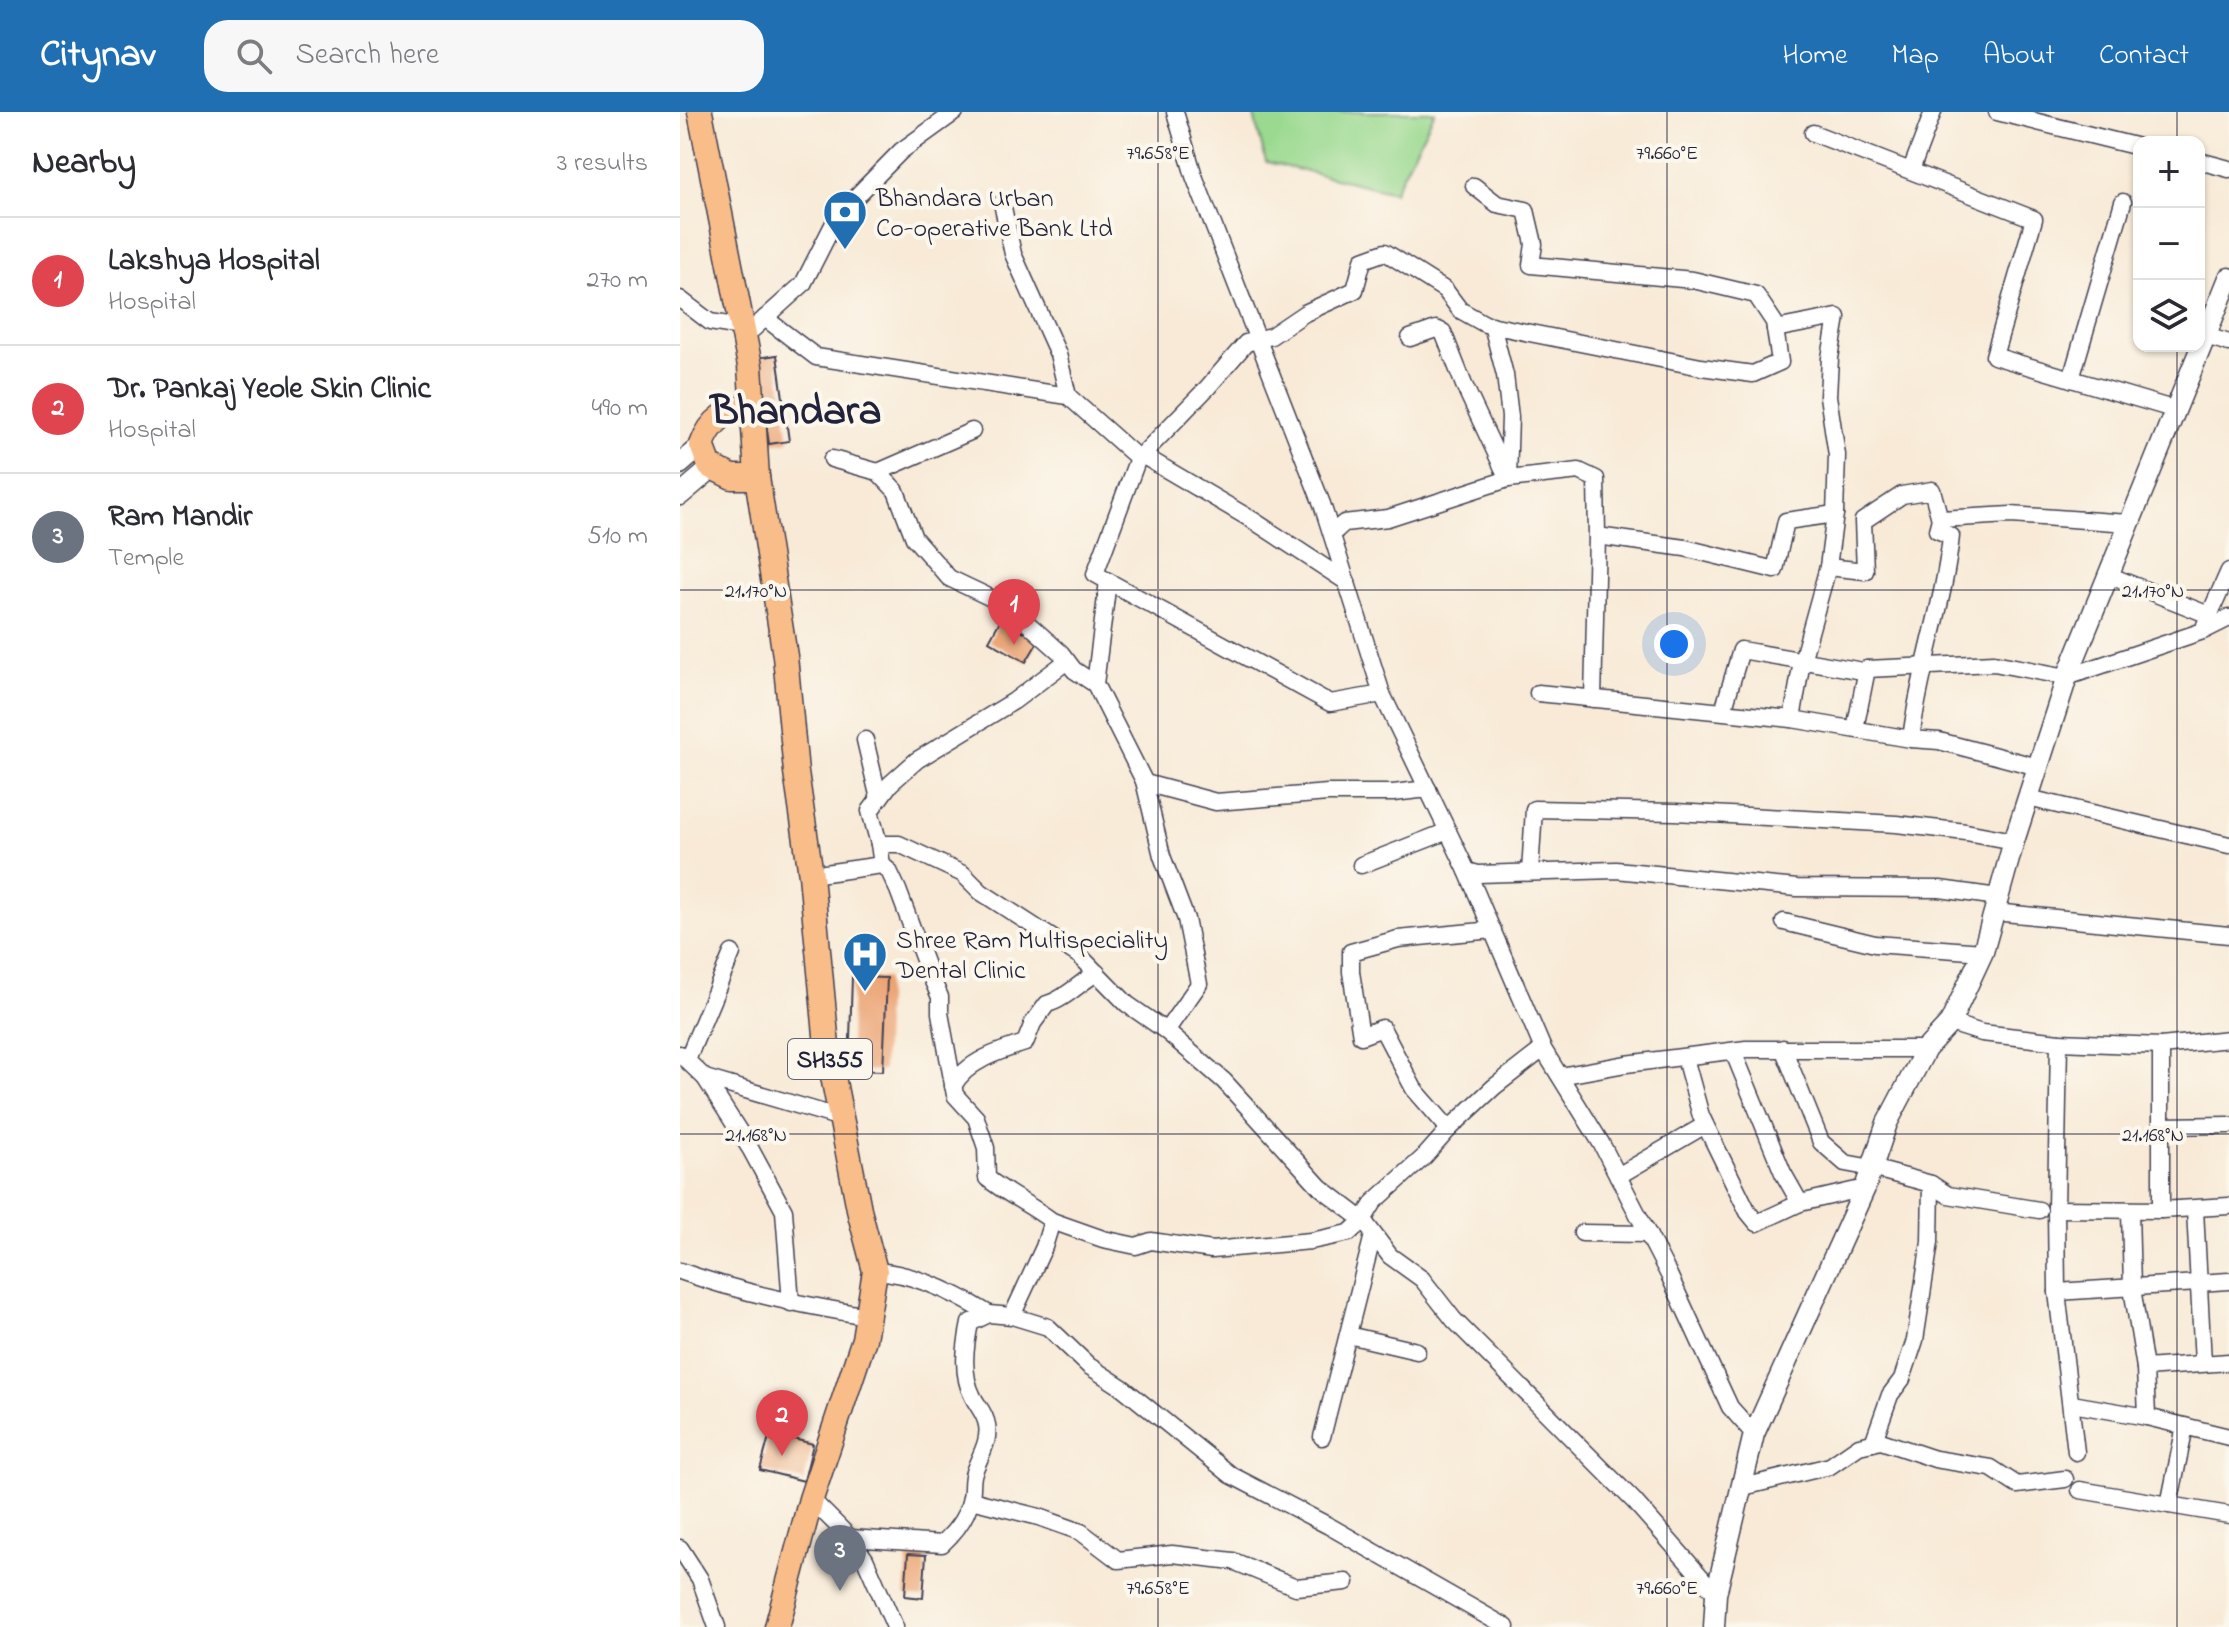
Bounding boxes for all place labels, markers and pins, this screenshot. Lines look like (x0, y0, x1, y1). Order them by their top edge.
place label: Bhandara Urban Co-operative Bank Ltd (875, 181, 1113, 249)
bank icon: Bhandara Urban Co-operative Bank Ltd (821, 188, 869, 251)
pin: 1 (988, 579, 1040, 645)
place label: Shree Ram Multispeciality Dental Clinic (895, 923, 1168, 991)
hospital icon: Shree Ram Multispeciality Dental Clinic (841, 930, 889, 993)
pin: 2 (756, 1390, 808, 1456)
pin: 3 (814, 1525, 866, 1591)

